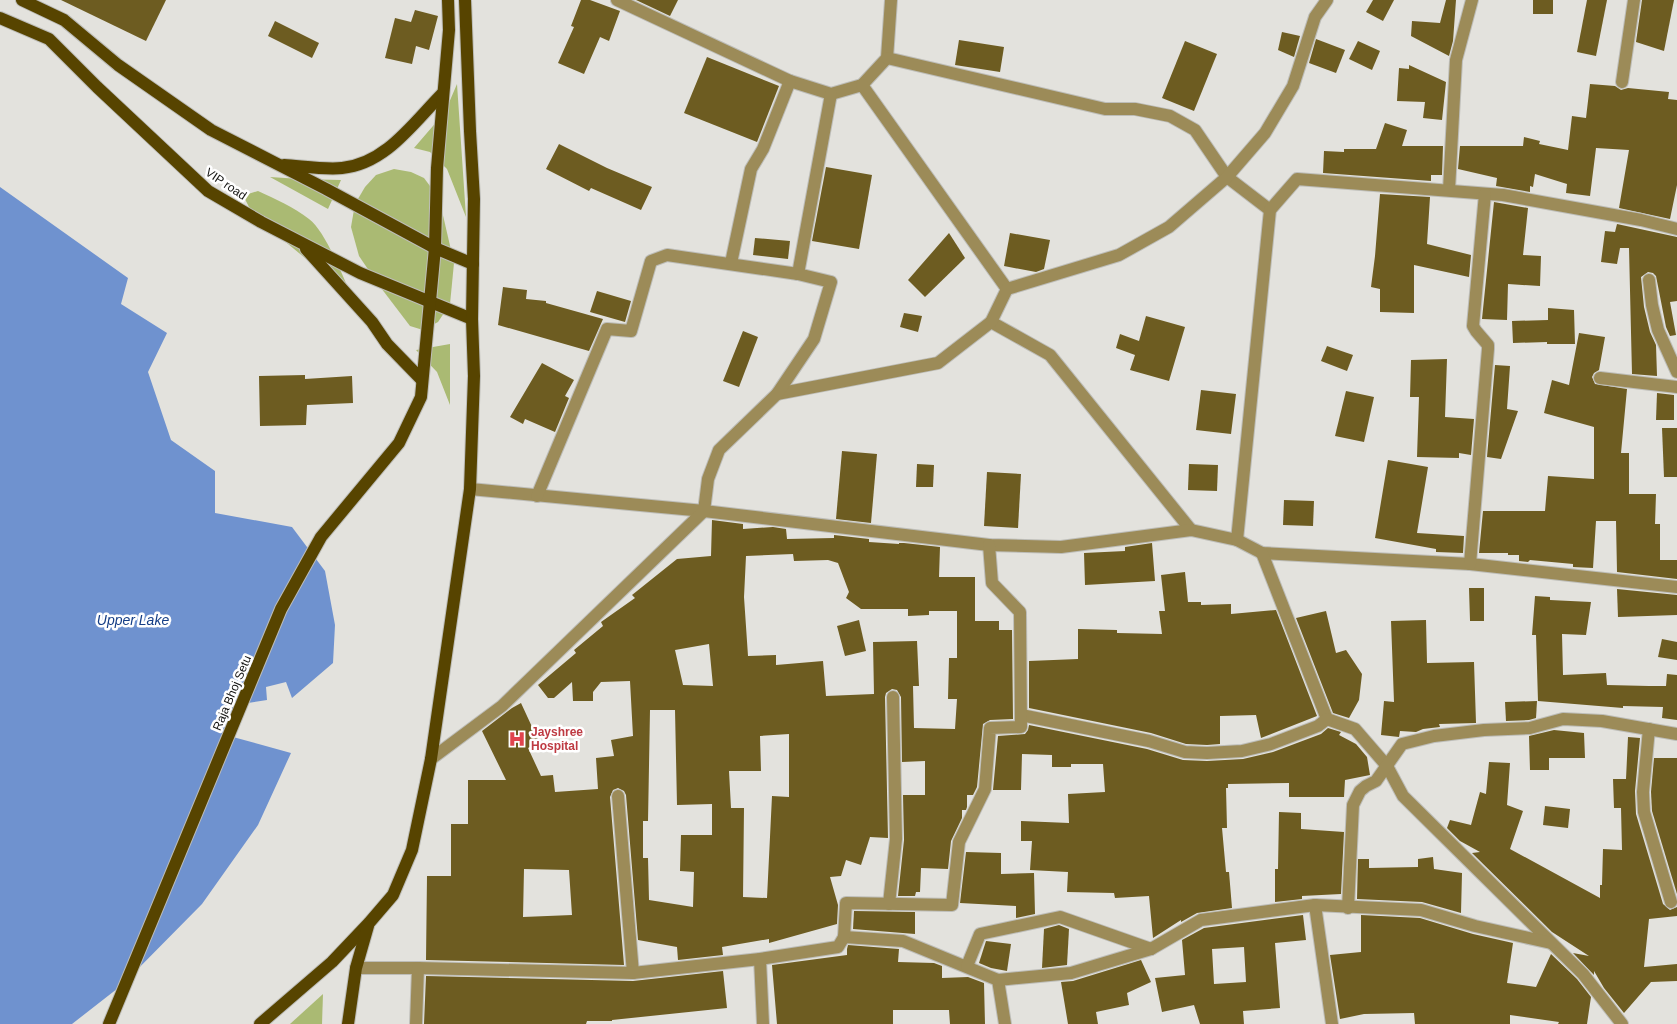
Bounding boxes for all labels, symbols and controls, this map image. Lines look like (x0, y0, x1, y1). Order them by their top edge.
street label: VIP road (203, 165, 249, 203)
water label: Upper Lake (97, 612, 169, 628)
street label: Raja Bhoj Setu (210, 653, 254, 733)
place label: Jayshree Hospital (531, 725, 583, 753)
hospital icon: Jayshree Hospital (507, 729, 527, 749)

